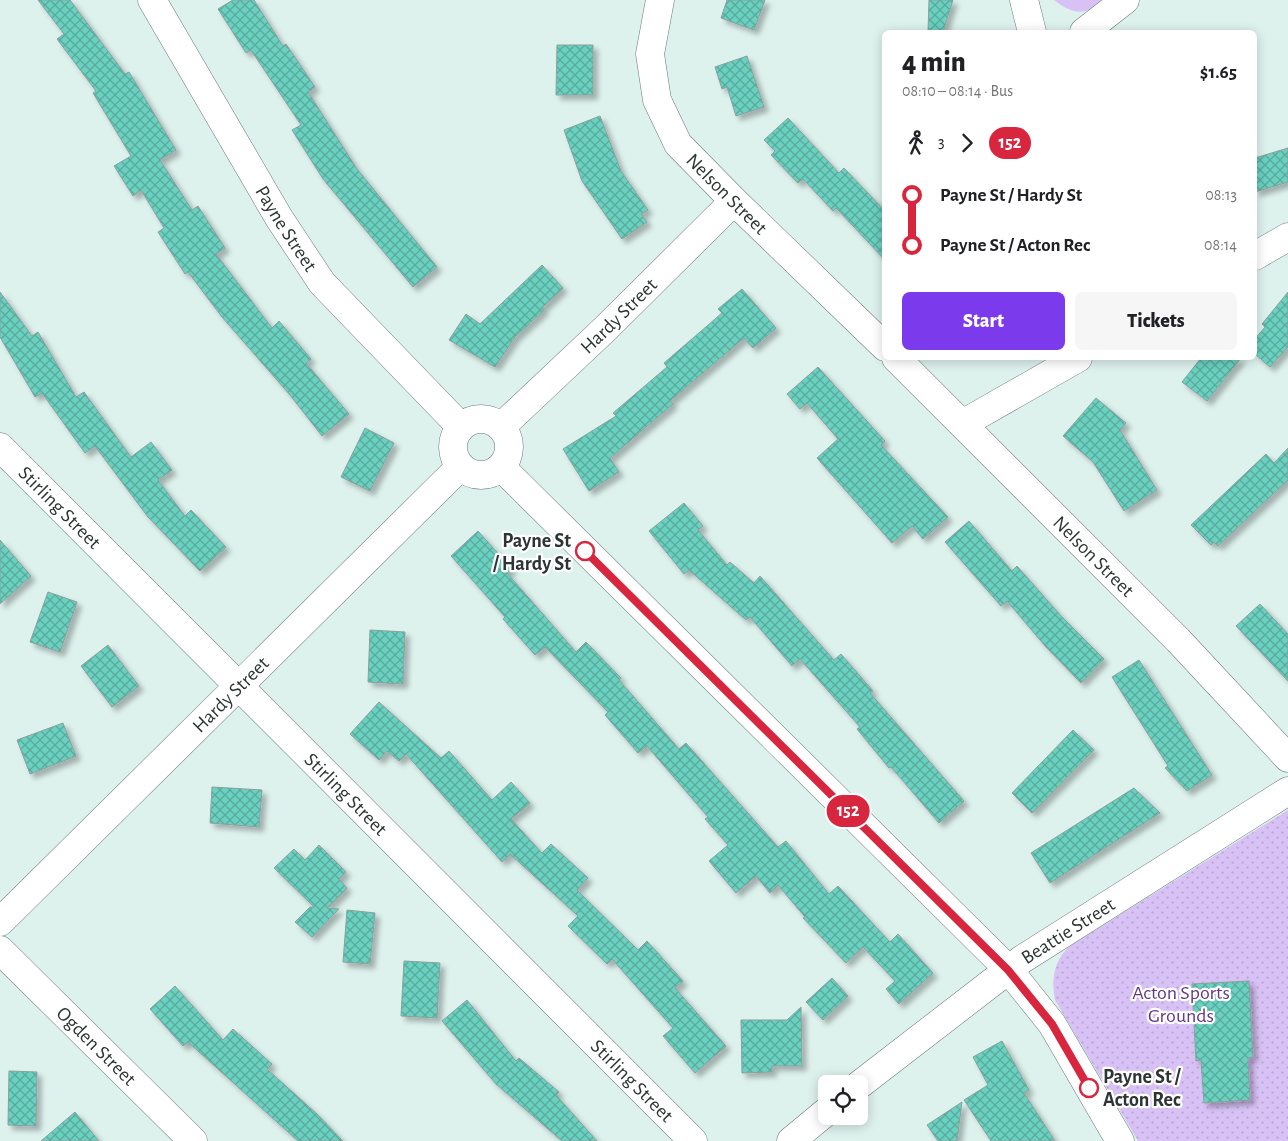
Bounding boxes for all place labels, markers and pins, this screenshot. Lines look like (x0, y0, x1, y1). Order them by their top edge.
place label: Payne St / Hardy St (492, 531, 571, 574)
marker: Payne St / Hardy St (575, 541, 595, 561)
place label: Payne St / Acton Rec (1103, 1067, 1182, 1110)
marker: Payne St / Acton Rec (1079, 1078, 1099, 1098)

